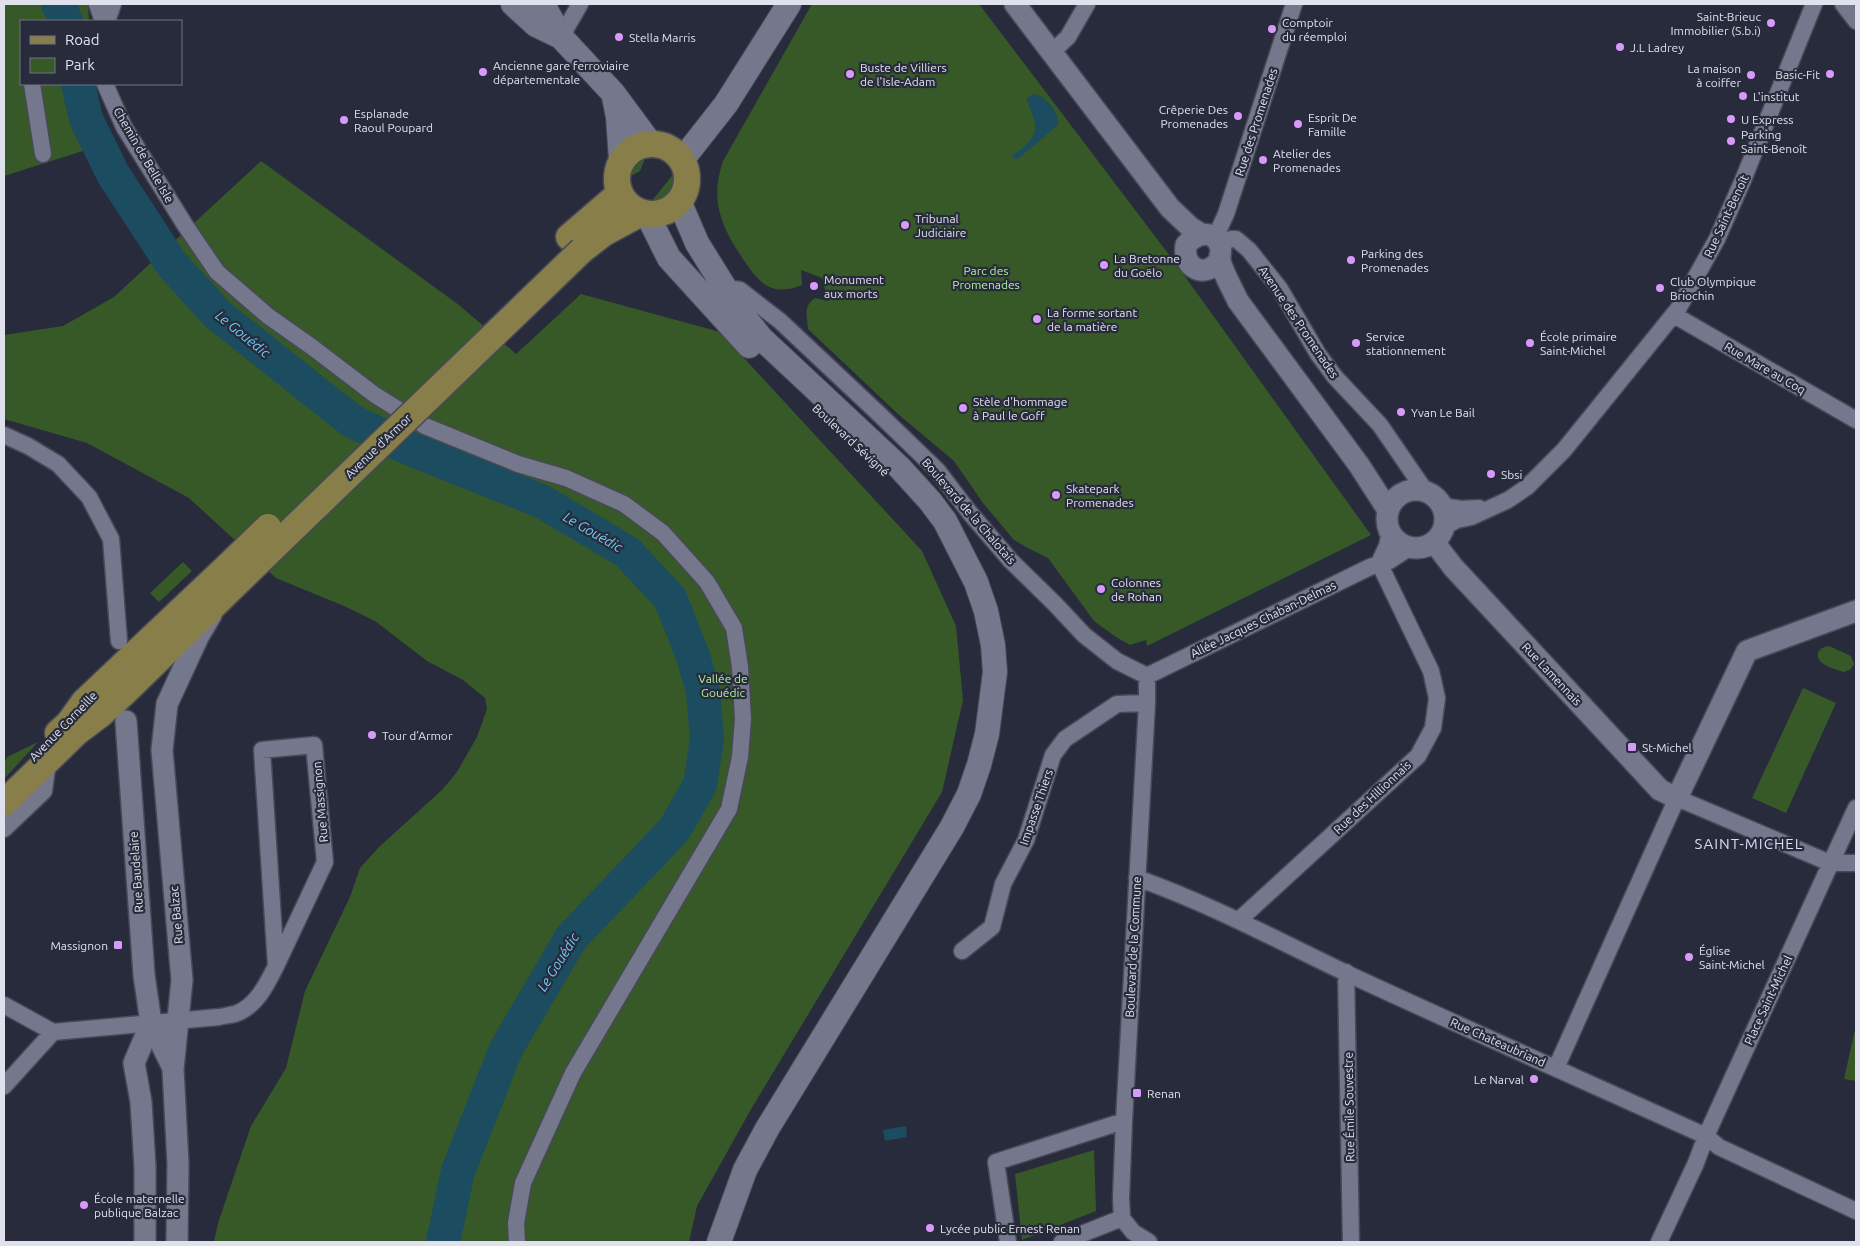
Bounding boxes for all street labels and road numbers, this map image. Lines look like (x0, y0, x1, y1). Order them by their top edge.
street label: Rue des Promenades (1232, 66, 1280, 178)
street label: Chemin de Belle Isle (111, 105, 177, 205)
street label: Rue Saint-Benoît (1701, 172, 1751, 259)
street label: Avenue des Promenades (1257, 263, 1341, 381)
street label: Rue Mare au Coq (1722, 340, 1808, 396)
street label: Boulevard Sévigné (810, 401, 892, 479)
street label: Avenue d'Armor (342, 411, 414, 481)
street label: Boulevard de la Chalotais (920, 456, 1018, 566)
street label: Allée Jacques Chaban-Delmas (1188, 578, 1338, 660)
street label: Rue Lamennais (1520, 640, 1584, 708)
street label: Avenue Corneille (27, 689, 99, 763)
street label: Rue des Hillionnais (1331, 758, 1413, 836)
street label: Rue Massignon (310, 761, 330, 843)
street label: Impasse Thiers (1017, 767, 1055, 847)
street label: Rue Baudelaire (127, 831, 145, 913)
street label: Boulevard de la Commune (1123, 876, 1143, 1018)
street label: Rue Balzac (167, 885, 185, 944)
street label: Place Saint-Michel (1742, 953, 1794, 1047)
street label: Rue Chateaubriand (1448, 1015, 1548, 1069)
street label: Rue Émile Souvestre (1342, 1052, 1356, 1162)

